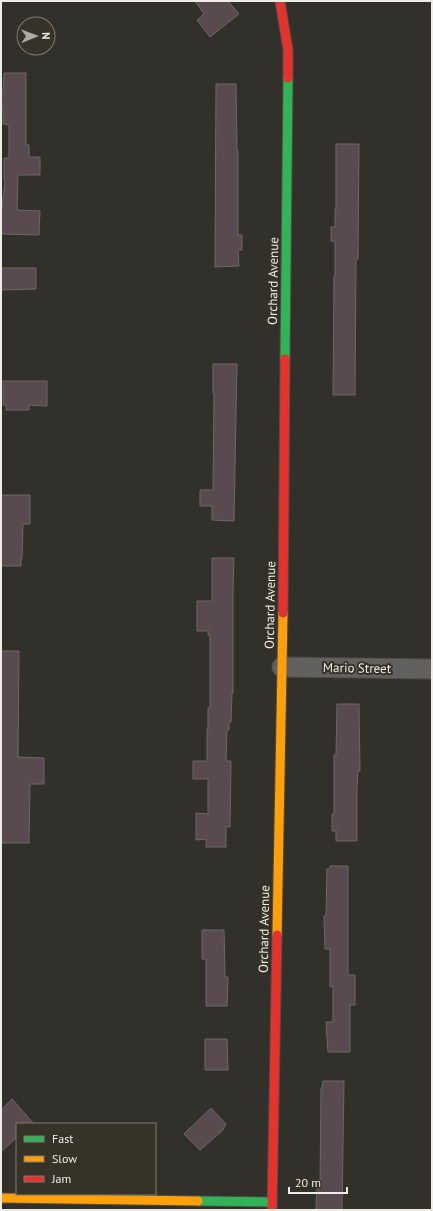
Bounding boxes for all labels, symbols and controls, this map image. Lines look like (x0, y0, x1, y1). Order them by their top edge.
north arrow (16, 16, 56, 56)
text: N (39, 32, 53, 40)
street label: Orchard Avenue (264, 237, 282, 325)
street label: Orchard Avenue (261, 561, 279, 649)
street label: Mario Street (323, 659, 392, 677)
street label: Orchard Avenue (255, 885, 273, 973)
legend (16, 1123, 156, 1195)
text: Fast (52, 1131, 73, 1146)
text: Slow (52, 1151, 77, 1166)
scale bar (289, 1169, 347, 1195)
text: Jam (51, 1171, 71, 1186)
text: 20 m (295, 1175, 321, 1190)

